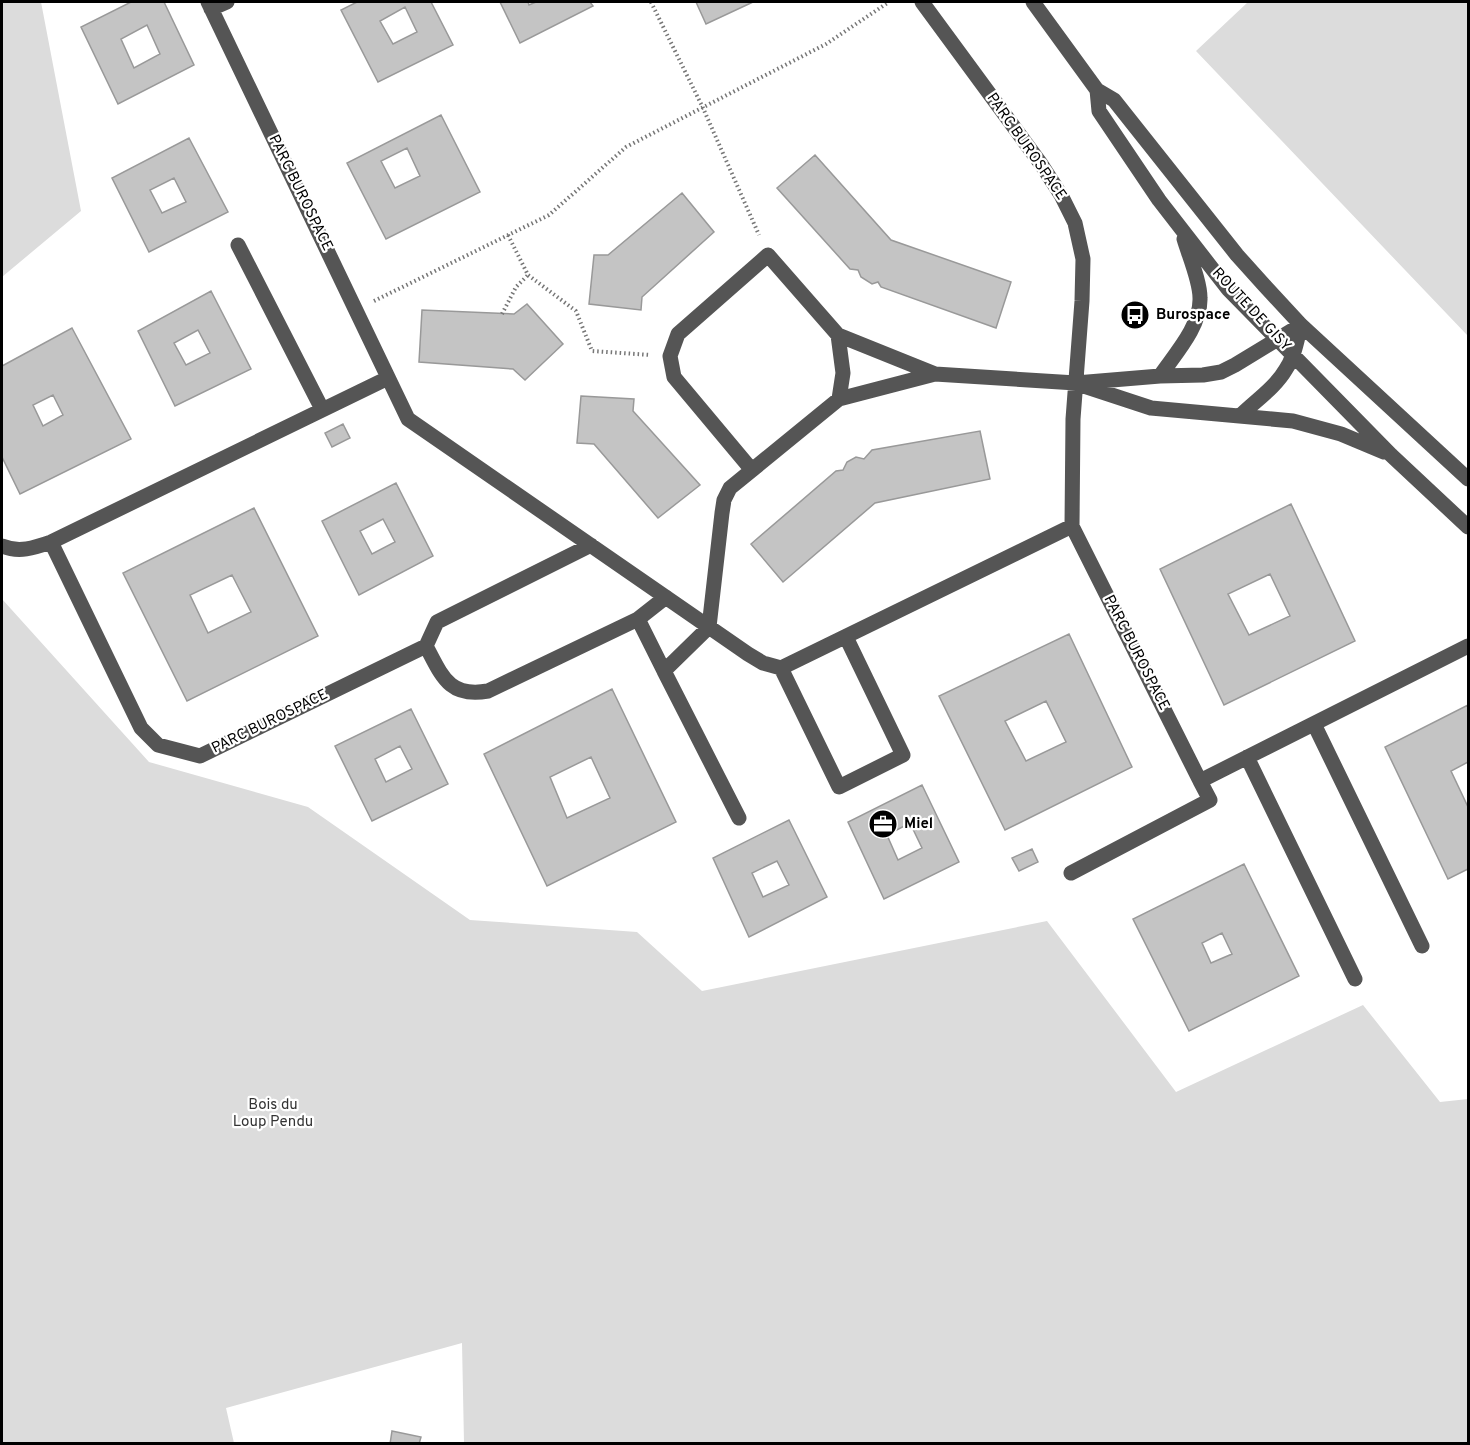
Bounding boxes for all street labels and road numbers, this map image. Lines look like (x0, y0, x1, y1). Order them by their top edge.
street label: PARC BUROSPACE (982, 90, 1070, 204)
street label: PARC BUROSPACE (264, 132, 336, 254)
street label: ROUTE DE GISY (1207, 264, 1295, 356)
street label: PARC BUROSPACE (1099, 592, 1173, 714)
street label: PARC BUROSPACE (209, 686, 331, 758)

